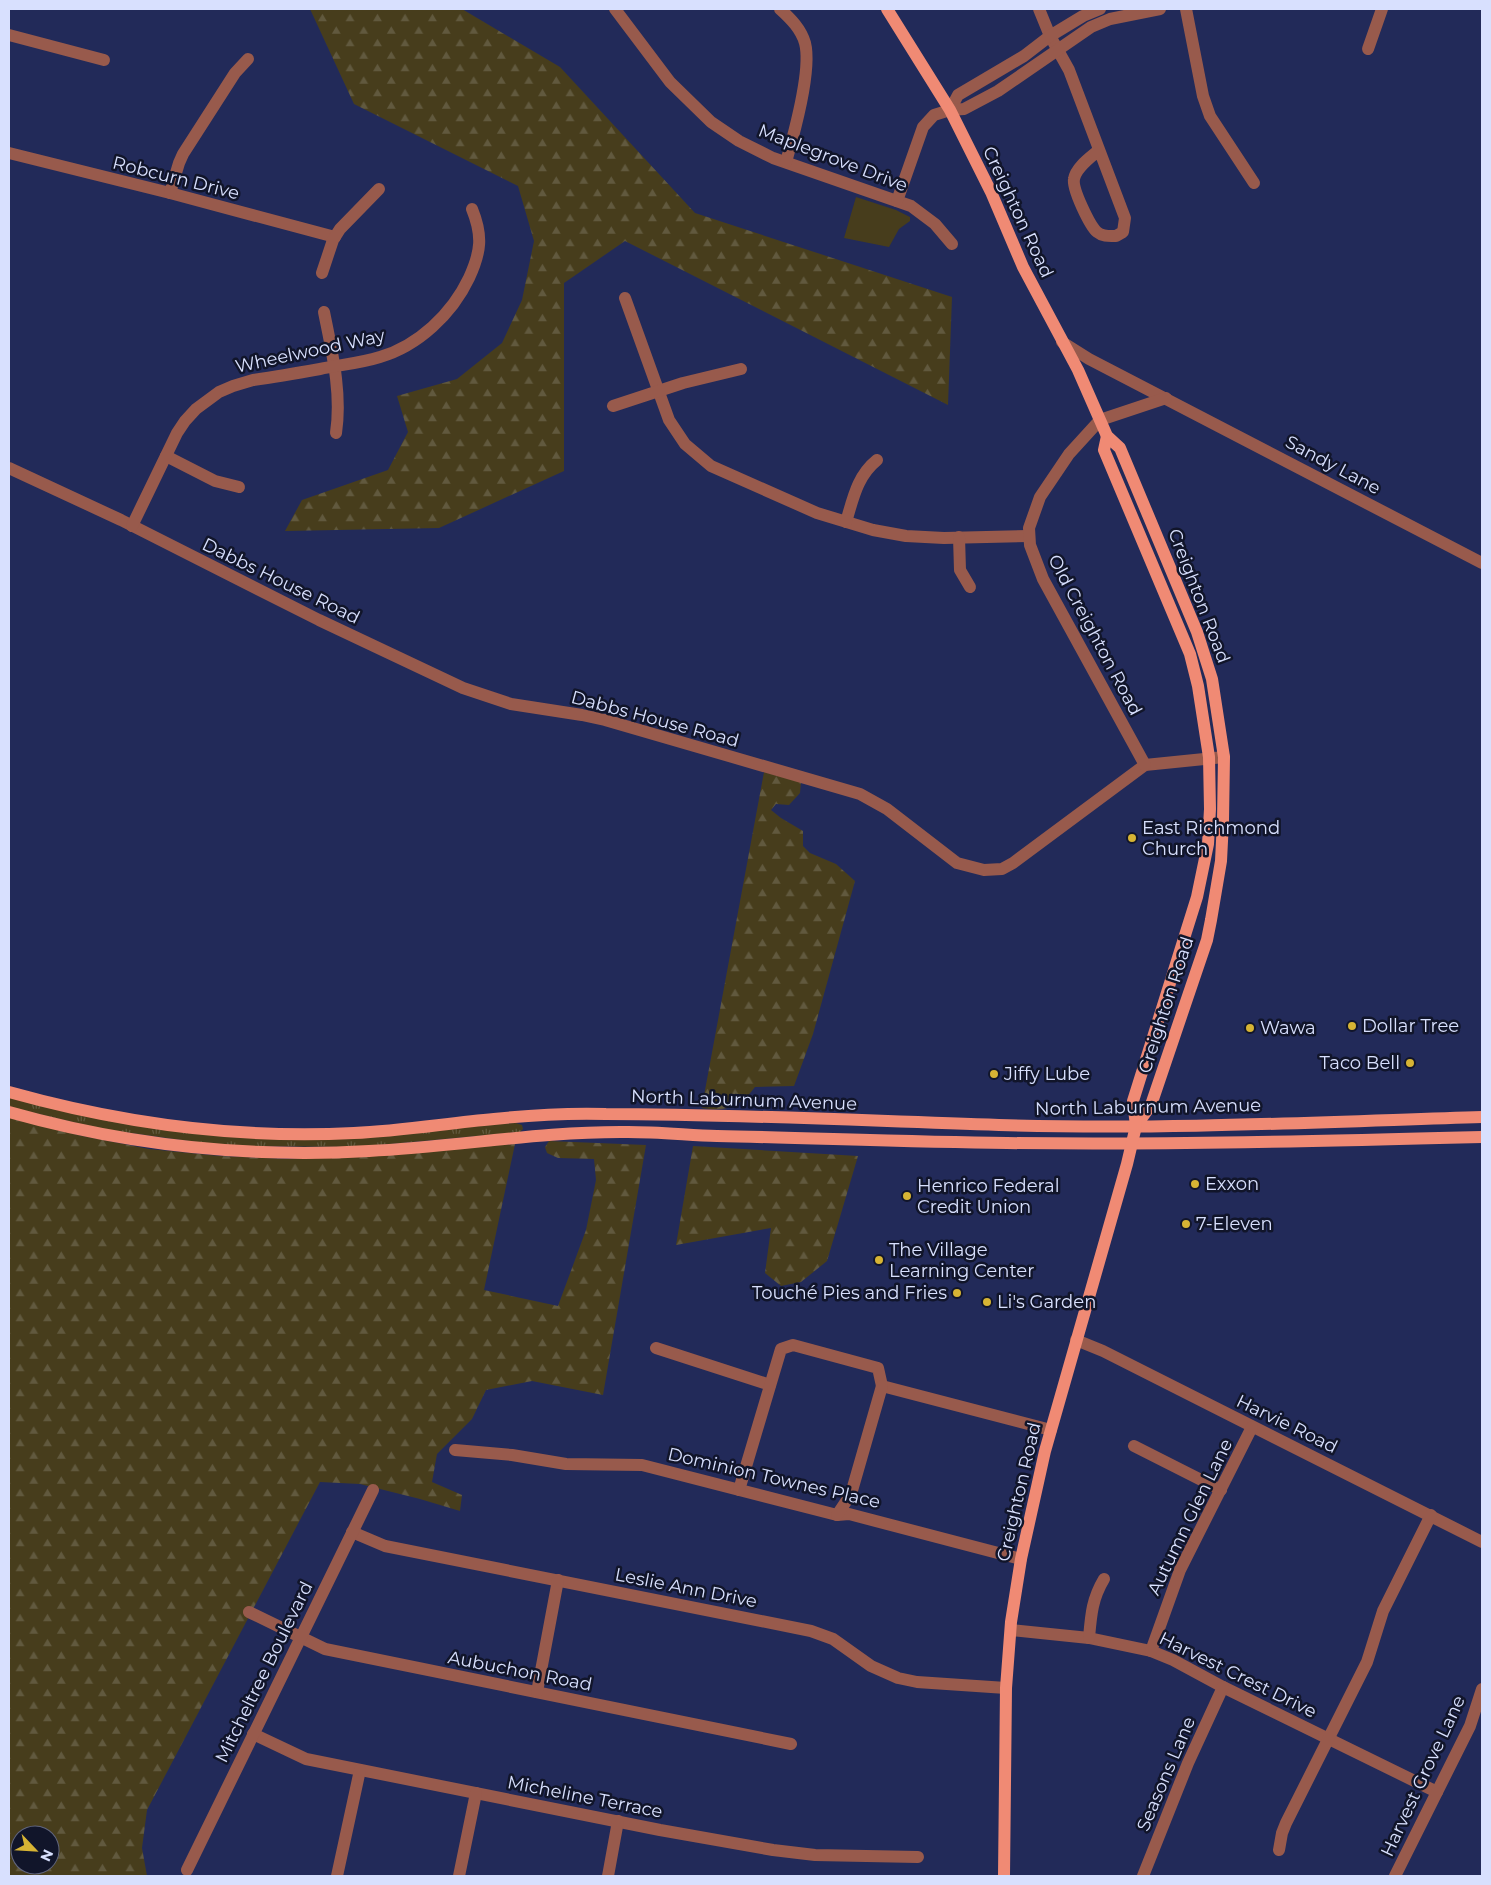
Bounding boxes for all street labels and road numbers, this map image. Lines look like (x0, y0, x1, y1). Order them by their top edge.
street label: Maplegrove Drive (755, 119, 911, 197)
street label: Creighton Road (978, 143, 1058, 281)
street label: Robcurn Drive (110, 152, 242, 204)
street label: Wheelwood Way (233, 324, 387, 378)
street label: Sandy Lane (1282, 431, 1385, 499)
street label: Creighton Road (1163, 526, 1235, 666)
street label: Dabbs House Road (198, 533, 364, 629)
street label: Old Creighton Road (1043, 551, 1147, 719)
street label: Dabbs House Road (569, 686, 741, 752)
street label: Creighton Road (1134, 934, 1198, 1076)
street label: North Laburnum Avenue (631, 1085, 858, 1115)
street label: North Laburnum Avenue (1035, 1094, 1261, 1120)
street label: Harvie Road (1233, 1390, 1341, 1458)
street label: Creighton Road (992, 1420, 1046, 1564)
street label: Autumn Glen Lane (1143, 1435, 1237, 1599)
street label: Dominion Townes Place (666, 1443, 882, 1513)
street label: Leslie Ann Drive (613, 1563, 759, 1613)
street label: Mitcheltree Boulevard (210, 1578, 318, 1766)
street label: Harvest Crest Drive (1156, 1627, 1320, 1723)
street label: Aubuchon Road (446, 1646, 594, 1696)
street label: Harvest Grove Lane (1376, 1692, 1470, 1860)
street label: Seasons Lane (1132, 1713, 1200, 1835)
street label: Micheline Terrace (505, 1771, 665, 1823)

